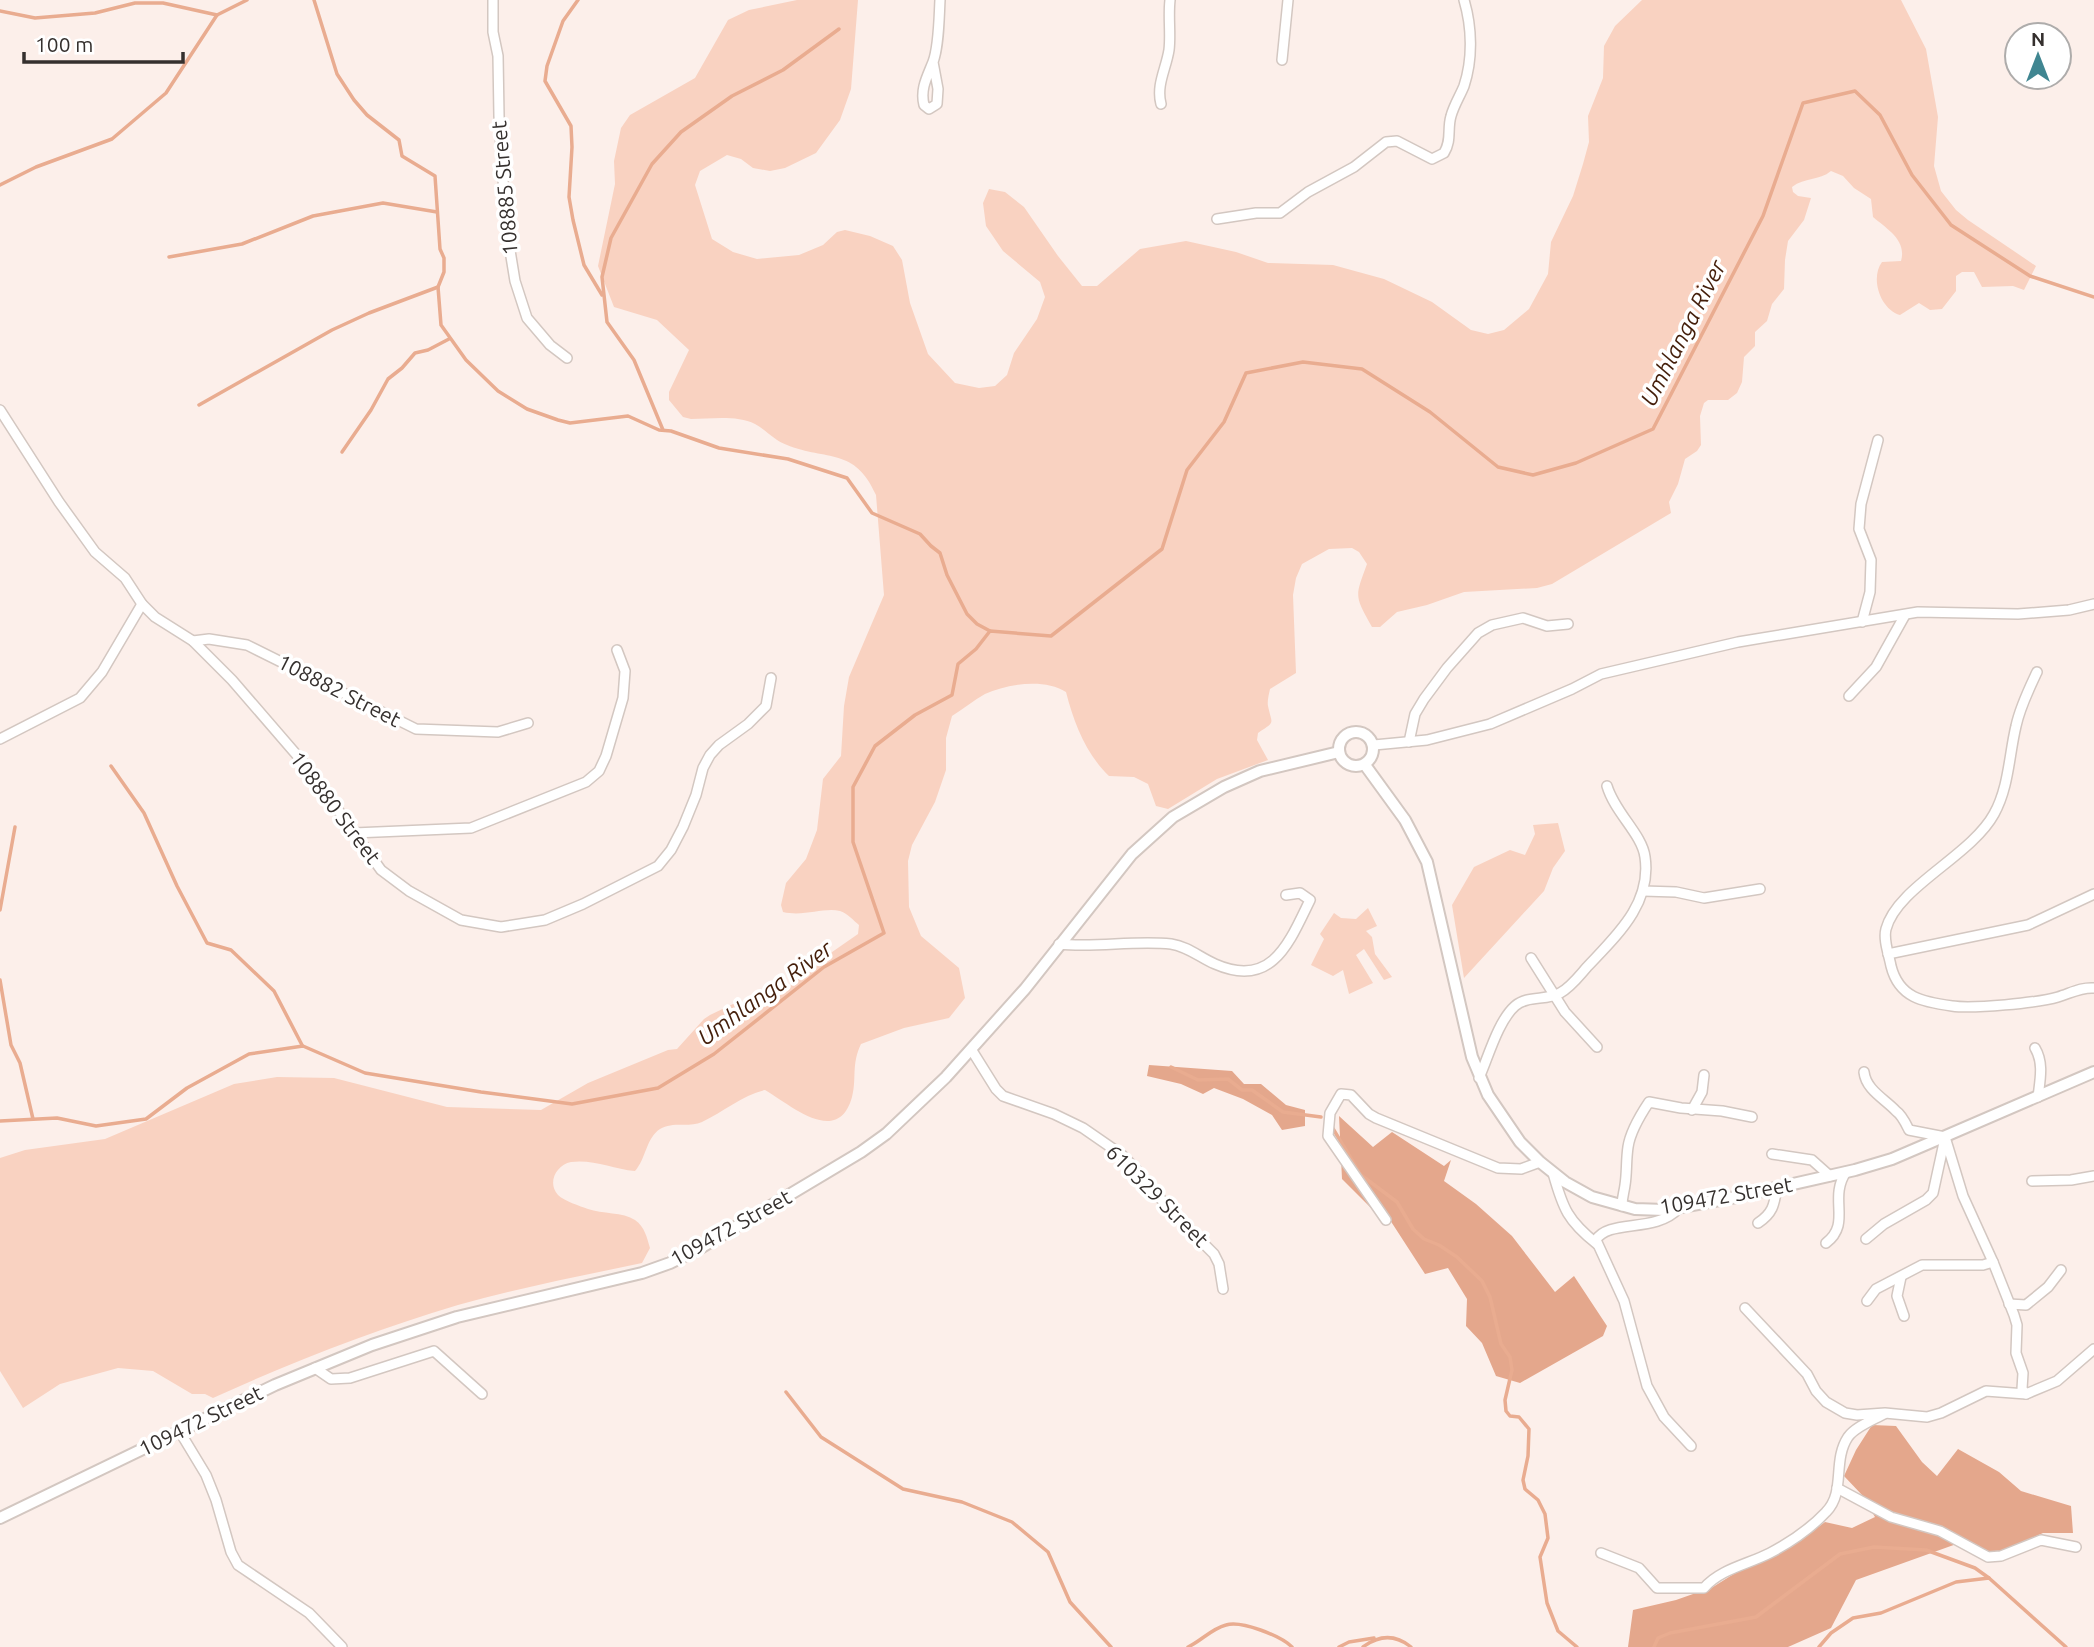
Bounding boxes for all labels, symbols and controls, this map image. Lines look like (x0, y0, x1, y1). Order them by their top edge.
scale bar (24, 21, 184, 65)
north arrow (2003, 21, 2073, 91)
text: N (2031, 28, 2045, 50)
text: 100 m (35, 32, 93, 56)
street label: 108885 Street (486, 120, 522, 256)
water label: Umhlanga River (1635, 255, 1731, 410)
street label: 108882 Street (274, 649, 405, 731)
street label: 108880 Street (286, 746, 386, 868)
water label: Umhlanga River (693, 935, 838, 1050)
street label: 610329 Street (1102, 1139, 1214, 1251)
street label: 109472 Street (1658, 1172, 1794, 1219)
street label: 109472 Street (666, 1184, 795, 1270)
street label: 109472 Street (135, 1380, 266, 1460)

